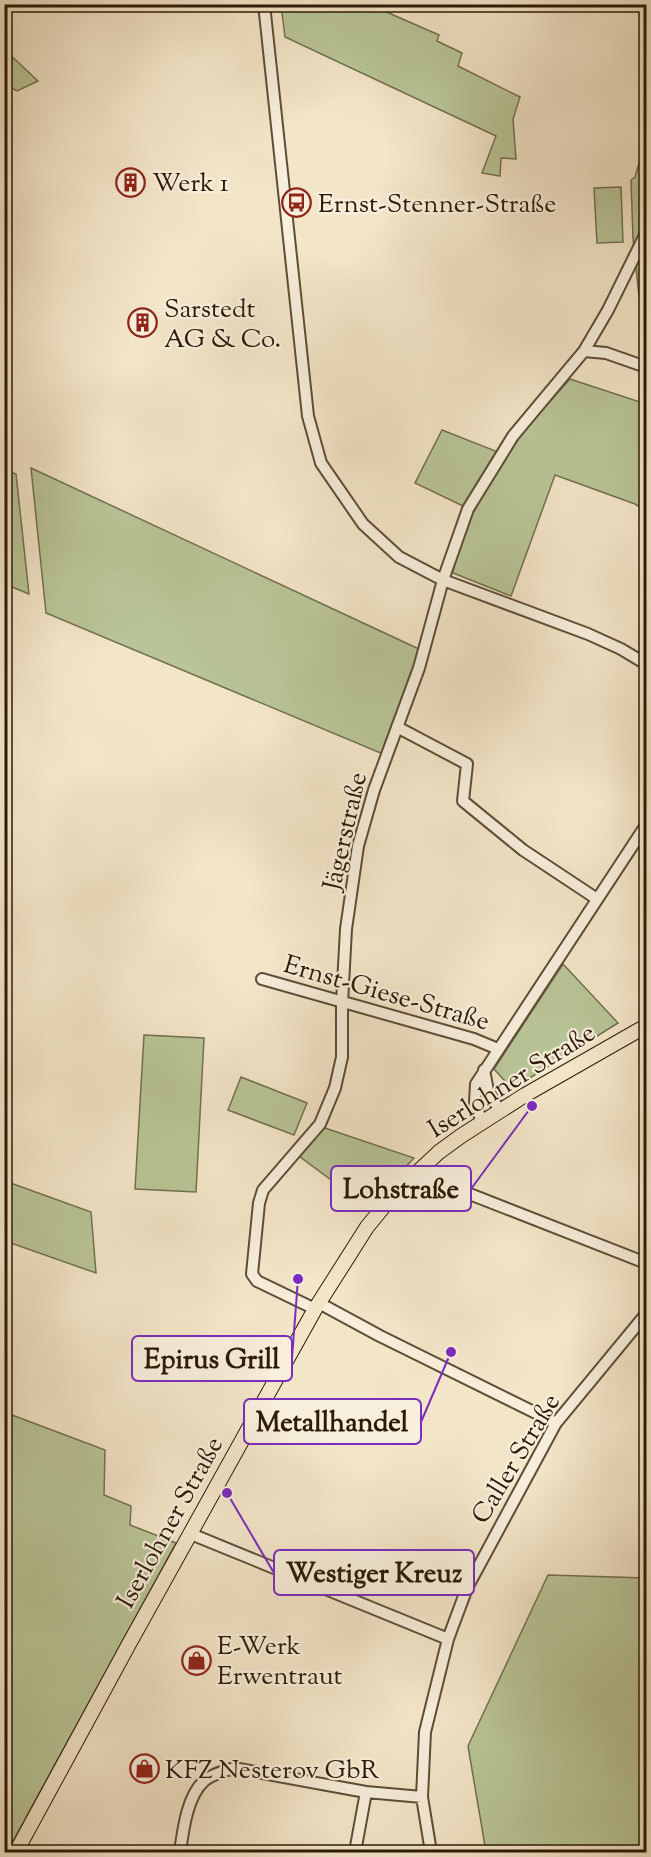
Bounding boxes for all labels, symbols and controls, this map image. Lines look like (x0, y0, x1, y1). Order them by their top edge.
building icon: Werk 1 (115, 166, 147, 198)
place label: Werk 1 (152, 166, 229, 203)
bus stop icon: Ernst-Stenner-Straße (281, 187, 313, 219)
place label: Ernst-Stenner-Straße (318, 187, 556, 224)
place label: Sarstedt AG & Co. (164, 292, 281, 359)
building icon: Sarstedt AG & Co. (127, 307, 159, 339)
street label: Jägerstraße (314, 769, 378, 896)
street label: Ernst-Giese-Straße (279, 947, 494, 1041)
street label: Iserlohner Straße (421, 1016, 603, 1148)
callout: Lohstraße (331, 1166, 471, 1211)
text: Lohstraße (343, 1172, 459, 1211)
callout: Epirus Grill (132, 1336, 292, 1381)
text: Epirus Grill (144, 1342, 280, 1381)
street label: Caller Straße (464, 1387, 571, 1531)
callout: Metallhandel (244, 1399, 421, 1444)
text: Metallhandel (256, 1405, 409, 1444)
street label: Iserlohner Straße (109, 1431, 234, 1616)
callout: Westiger Kreuz (274, 1550, 474, 1595)
text: Westiger Kreuz (286, 1556, 462, 1595)
place label: E-Werk Erwentraut (217, 1629, 343, 1696)
shop icon: E-Werk Erwentraut (180, 1644, 212, 1676)
shop icon: KFZ Nesterov GbR (128, 1753, 160, 1785)
place label: KFZ Nesterov GbR (165, 1753, 379, 1790)

